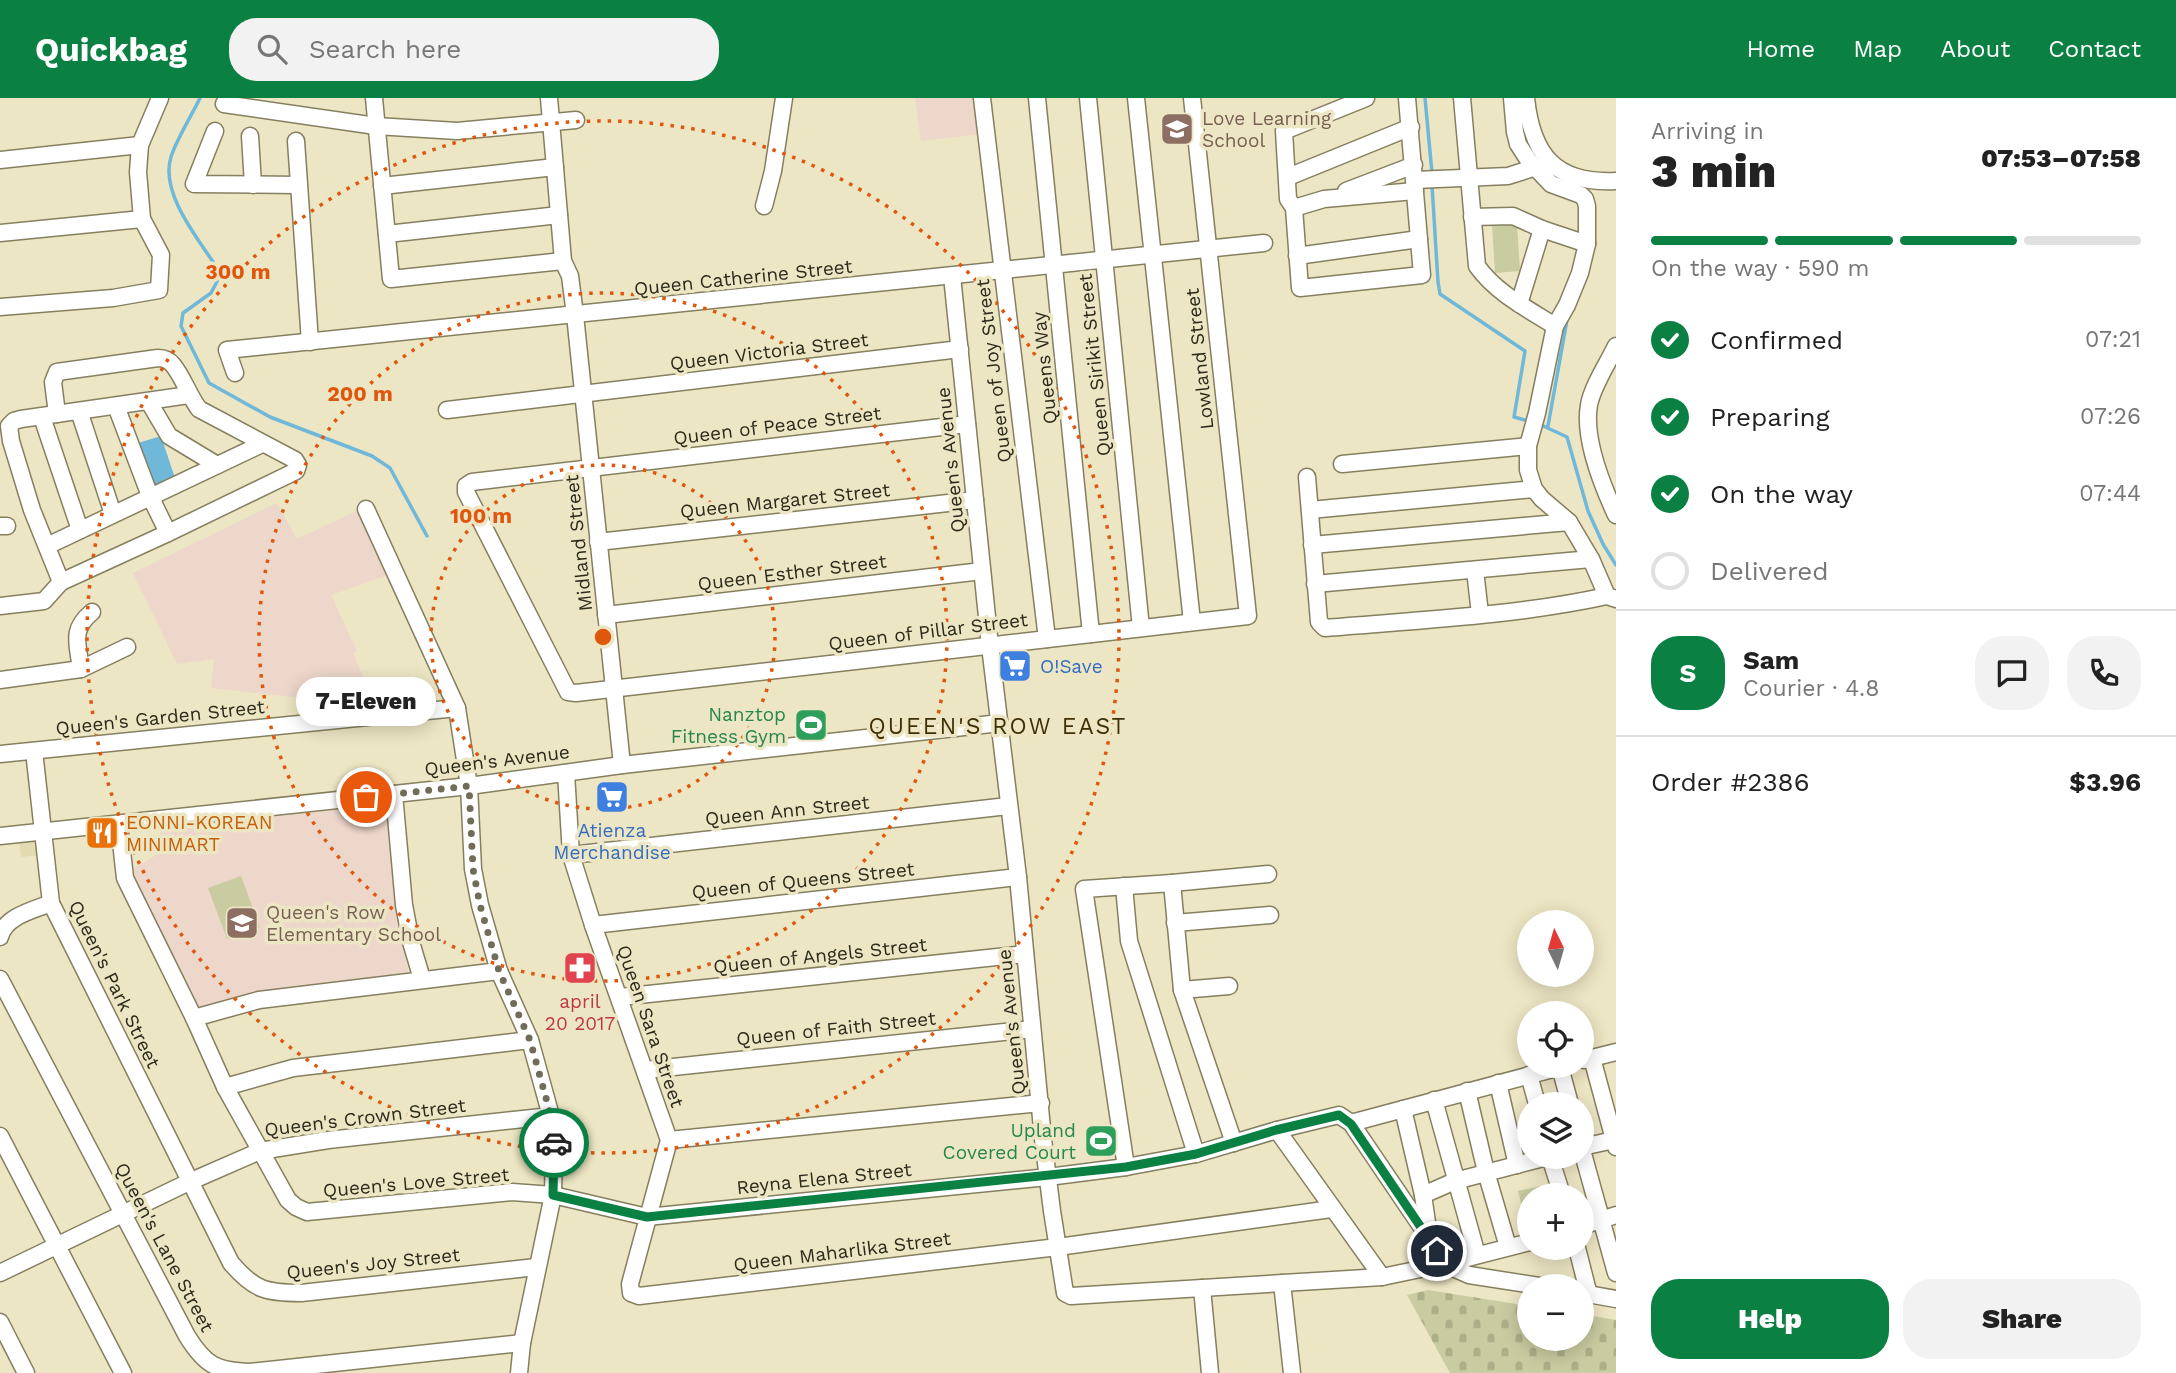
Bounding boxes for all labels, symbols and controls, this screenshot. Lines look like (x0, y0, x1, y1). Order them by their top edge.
search box (229, 18, 719, 81)
text: Quickbag (35, 30, 187, 69)
icon: search (253, 30, 291, 68)
text: Search here (309, 34, 461, 64)
text: Home (1747, 35, 1815, 63)
text: Map (1853, 35, 1902, 63)
text: About (1940, 35, 2010, 63)
text: Contact (2048, 35, 2141, 63)
place label: Love Learning School (1202, 107, 1332, 152)
school or university icon: Love Learning School (1158, 110, 1196, 148)
text: Arriving in (1651, 118, 1764, 145)
text: 07:53–07:58 (1981, 143, 2141, 173)
text: 3 min (1651, 144, 1776, 198)
street label: Queen Catherine Street (633, 255, 853, 300)
text: On the way · 590 m (1651, 255, 1869, 282)
text: 300 m (205, 259, 271, 284)
street label: Queen Sirikit Street (1073, 272, 1116, 457)
street label: Queen of Joy Street (971, 278, 1016, 464)
street label: Lowland Street (1181, 287, 1218, 431)
street label: Queens Way (1027, 310, 1062, 425)
icon: check (1651, 321, 1689, 359)
text: Confirmed (1710, 325, 1843, 355)
text: 07:21 (2085, 326, 2141, 353)
street label: Queen Victoria Street (669, 328, 870, 375)
text: 200 m (327, 381, 393, 406)
street label: Queen's Avenue (931, 386, 970, 534)
icon: check (1651, 398, 1689, 436)
street label: Queen of Peace Street (672, 401, 882, 450)
text: Preparing (1710, 402, 1830, 432)
text: 07:26 (2080, 403, 2141, 430)
street label: Midland Street (560, 474, 597, 612)
icon: check (1651, 475, 1689, 513)
street label: Queen Margaret Street (679, 478, 891, 523)
text: On the way (1710, 479, 1853, 509)
text: 07:44 (2079, 480, 2141, 507)
text: 100 m (450, 503, 512, 528)
street label: Queen Esther Street (696, 550, 888, 595)
text: Delivered (1710, 556, 1829, 586)
street label: Queen of Pillar Street (827, 608, 1029, 655)
centre of rings (591, 625, 615, 649)
button: chat (1975, 636, 2049, 710)
button: phone (2067, 636, 2141, 710)
text: Sam (1743, 645, 1799, 675)
supermarket icon: O!Save (996, 647, 1034, 685)
place label: O!Save (1040, 655, 1103, 678)
text: S (1680, 658, 1696, 688)
text: Courier · 4.8 (1743, 675, 1879, 702)
callout: 7-Eleven (296, 678, 436, 727)
text: 7-Eleven (316, 688, 416, 715)
street label: Queen's Garden Street (54, 695, 266, 740)
place label: Nanztop Fitness Gym (671, 703, 786, 748)
sports icon: Nanztop Fitness Gym (792, 706, 830, 744)
district label: QUEEN'S ROW EAST (869, 713, 1127, 740)
street label: Queen's Avenue (423, 740, 571, 781)
pin (336, 767, 396, 827)
text: Order #2386 (1651, 767, 1809, 797)
text: $3.96 (2069, 767, 2141, 797)
icon: bag (347, 778, 385, 816)
supermarket icon: Atienza Merchandise (593, 778, 631, 816)
street label: Queen Ann Street (704, 790, 870, 831)
place label: EONNI-KOREAN MINIMART (126, 811, 273, 856)
restaurant icon: EONNI-KOREAN MINIMART (83, 814, 121, 852)
place label: Atienza Merchandise (553, 819, 671, 864)
street label: Queen of Queens Street (691, 857, 916, 904)
street label: Queen's Park Street (64, 896, 165, 1072)
place label: Queen's Row Elementary School (266, 901, 441, 946)
school or university icon: Queen's Row Elementary School (223, 904, 261, 942)
north arrow (1517, 910, 1594, 987)
map controls (1517, 910, 1594, 1351)
street label: Queen of Angels Street (712, 933, 928, 978)
street label: Queen Sara Street (612, 942, 689, 1110)
street label: Queen's Avenue (992, 948, 1031, 1096)
pharmacy icon: april 20 2017 (561, 949, 599, 987)
place label: april 20 2017 (545, 990, 615, 1035)
button: locate (1517, 1001, 1594, 1078)
street label: Queen of Faith Street (735, 1007, 937, 1050)
button: layers (1517, 1092, 1594, 1169)
street label: Queen's Crown Street (263, 1094, 467, 1141)
courier (519, 1108, 589, 1178)
place label: Upland Covered Court (943, 1119, 1076, 1164)
sports icon: Upland Covered Court (1082, 1122, 1120, 1160)
icon: car (535, 1124, 573, 1162)
street label: Reyna Elena Street (735, 1158, 913, 1199)
street label: Queen's Lane Street (110, 1159, 219, 1336)
street label: Queen's Love Street (322, 1163, 510, 1202)
button: + (1517, 1183, 1594, 1260)
pin (1407, 1221, 1467, 1281)
street label: Queen Maharlika Street (732, 1227, 952, 1276)
icon: home (1418, 1232, 1456, 1270)
street label: Queen's Joy Street (285, 1243, 461, 1284)
button: − (1517, 1274, 1594, 1351)
button: Help (1651, 1279, 1889, 1359)
button: Share (1903, 1279, 2141, 1359)

